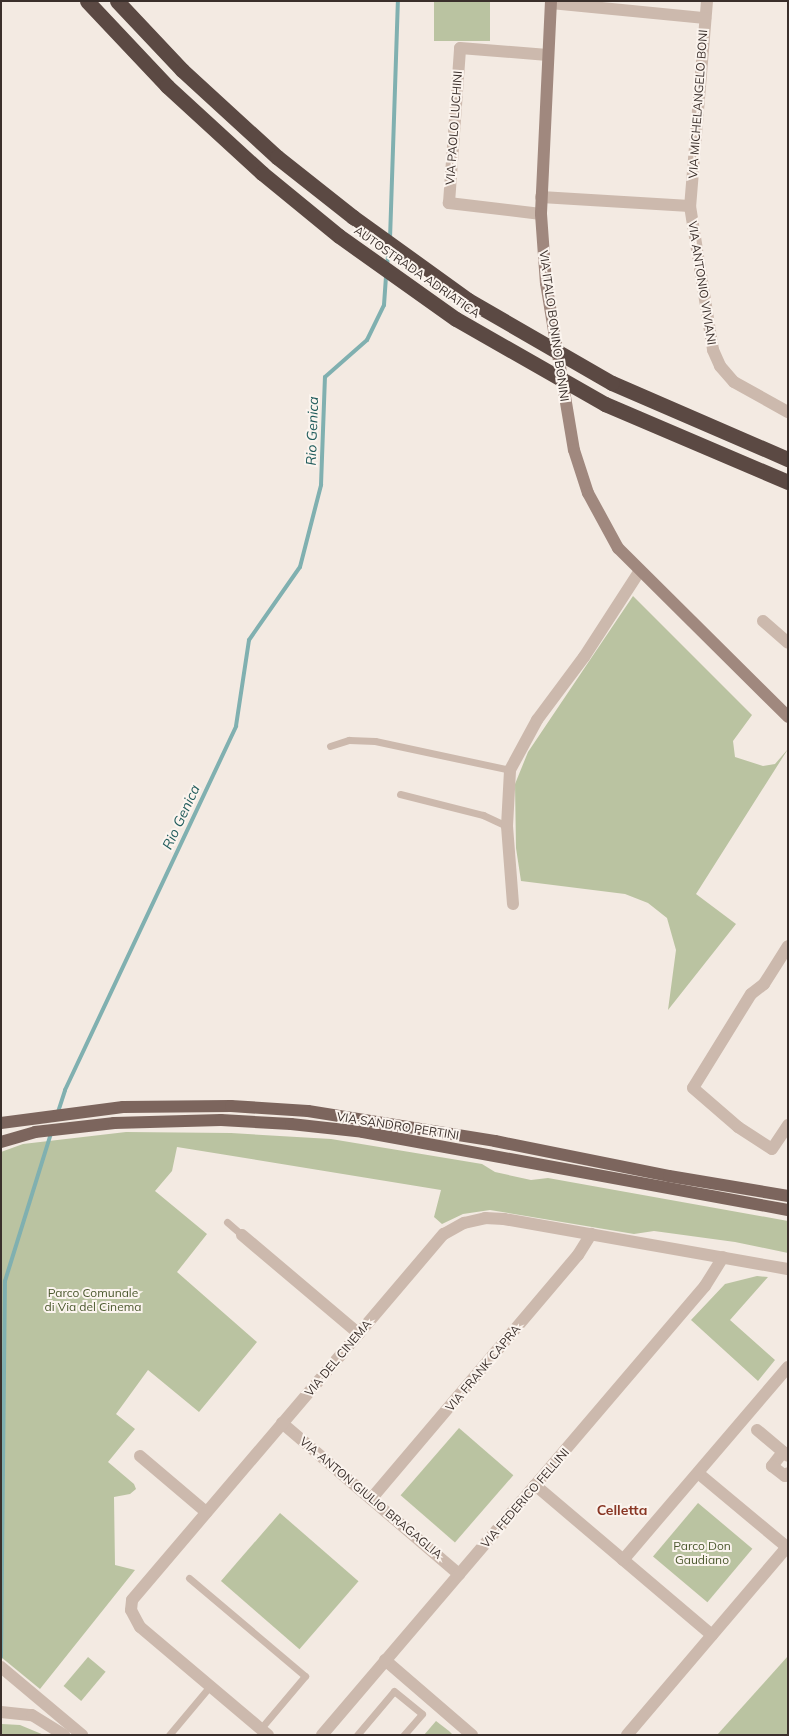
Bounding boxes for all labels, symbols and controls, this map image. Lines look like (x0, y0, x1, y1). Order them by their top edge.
street label: VIA MICHELANGELO BONI (686, 29, 710, 179)
street label: VIA PAOLO LUCHINI (443, 70, 465, 186)
street label: VIA ANTONIO VIVIANI (685, 220, 719, 346)
street label: AUTOSTRADA ADRIATICA (351, 223, 483, 321)
street label: VIA ITALO BONINO BONINI (536, 249, 572, 403)
water label: Rio Genica (302, 396, 322, 466)
water label: Rio Genica (159, 782, 203, 852)
street label: VIA SANDRO PERTINI (336, 1109, 460, 1143)
park label: Parco Comunale di Via del Cinema (45, 1286, 141, 1314)
street label: VIA DEL CINEMA (302, 1317, 374, 1399)
street label: VIA FRANK CAPRA (443, 1322, 523, 1414)
street label: VIA ANTON GIULIO BRAGAGLIA (297, 1434, 445, 1562)
street label: VIA FEDERICO FELLINI (478, 1445, 572, 1551)
district label: Celletta (597, 1502, 647, 1518)
park label: Parco Don Gaudiano (673, 1539, 731, 1567)

